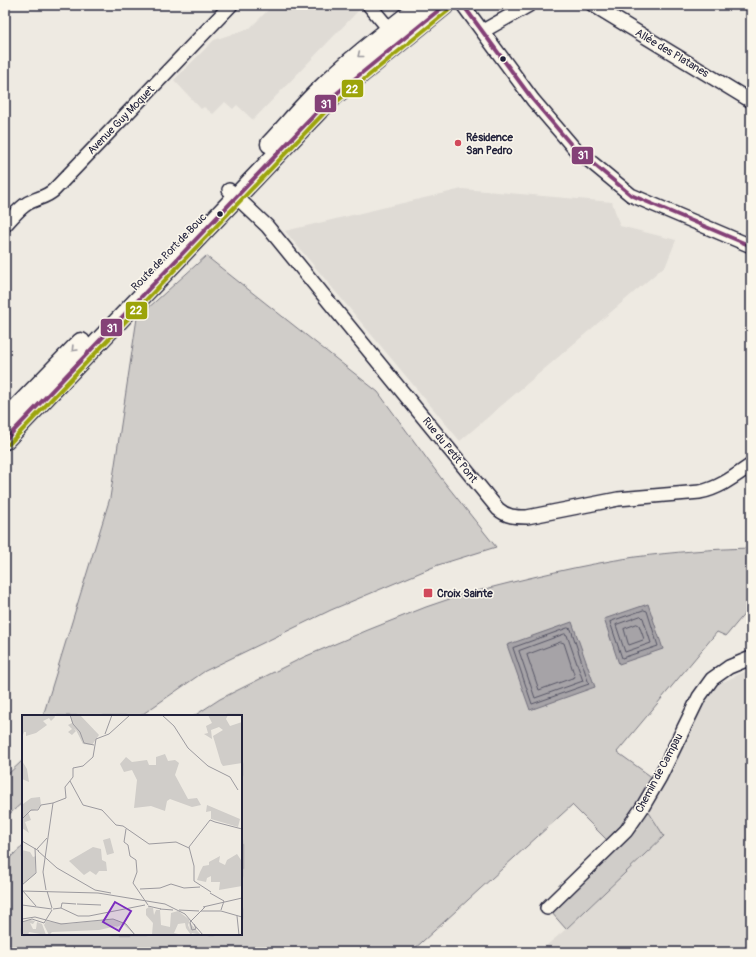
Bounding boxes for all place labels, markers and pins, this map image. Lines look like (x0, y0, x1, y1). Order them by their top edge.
unlabelled marker (498, 54, 508, 64)
place label: Résidence San Pedro (466, 131, 514, 157)
marker: Résidence San Pedro (453, 138, 463, 148)
unlabelled marker (215, 209, 225, 219)
marker: Croix Sainte (422, 587, 434, 599)
place label: Croix Sainte (437, 587, 493, 600)

